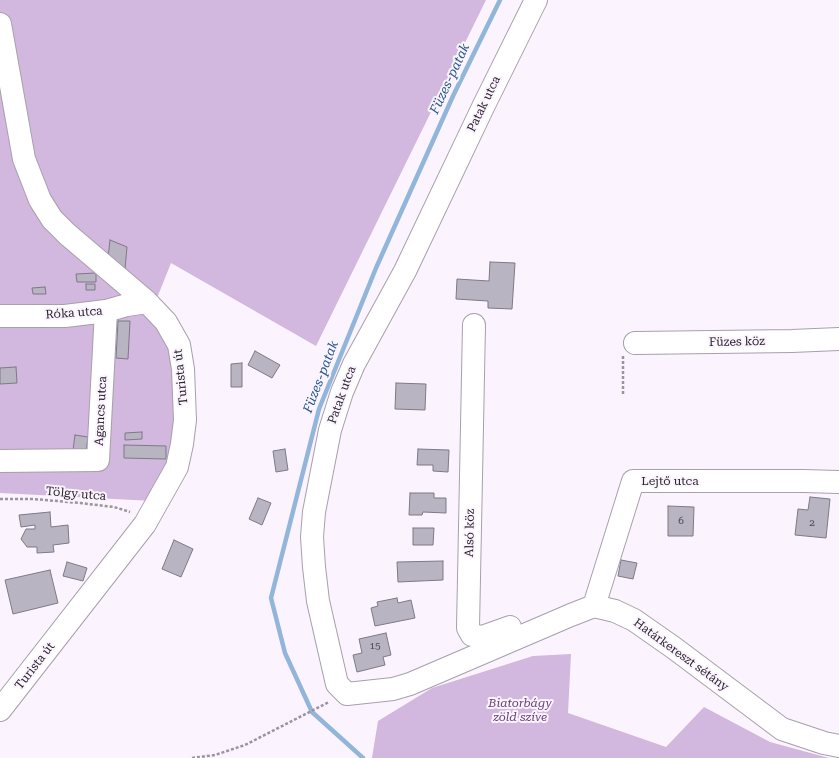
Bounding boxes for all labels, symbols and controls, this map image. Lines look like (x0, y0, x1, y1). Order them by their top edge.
water label: Füzes-patak (427, 41, 473, 117)
street label: Patak utca (464, 74, 504, 134)
street label: Róka utca (45, 304, 103, 322)
street label: Füzes köz (709, 334, 765, 350)
water label: Füzes-patak (300, 339, 342, 415)
street label: Turista út (171, 348, 191, 406)
street label: Patak utca (325, 364, 359, 426)
street label: Agancs utca (92, 376, 110, 446)
street label: Lejtő utca (641, 474, 699, 488)
street label: Tölgy utca (45, 484, 107, 504)
street label: Alsó köz (462, 509, 478, 557)
house number: 6 (678, 515, 684, 527)
house number: 2 (809, 517, 815, 529)
street label: Határkereszt sétány (631, 616, 731, 694)
street label: Turista út (12, 640, 58, 692)
house number: 15 (369, 640, 381, 652)
park label: Biatorbágy zöld szíve (488, 696, 552, 724)

